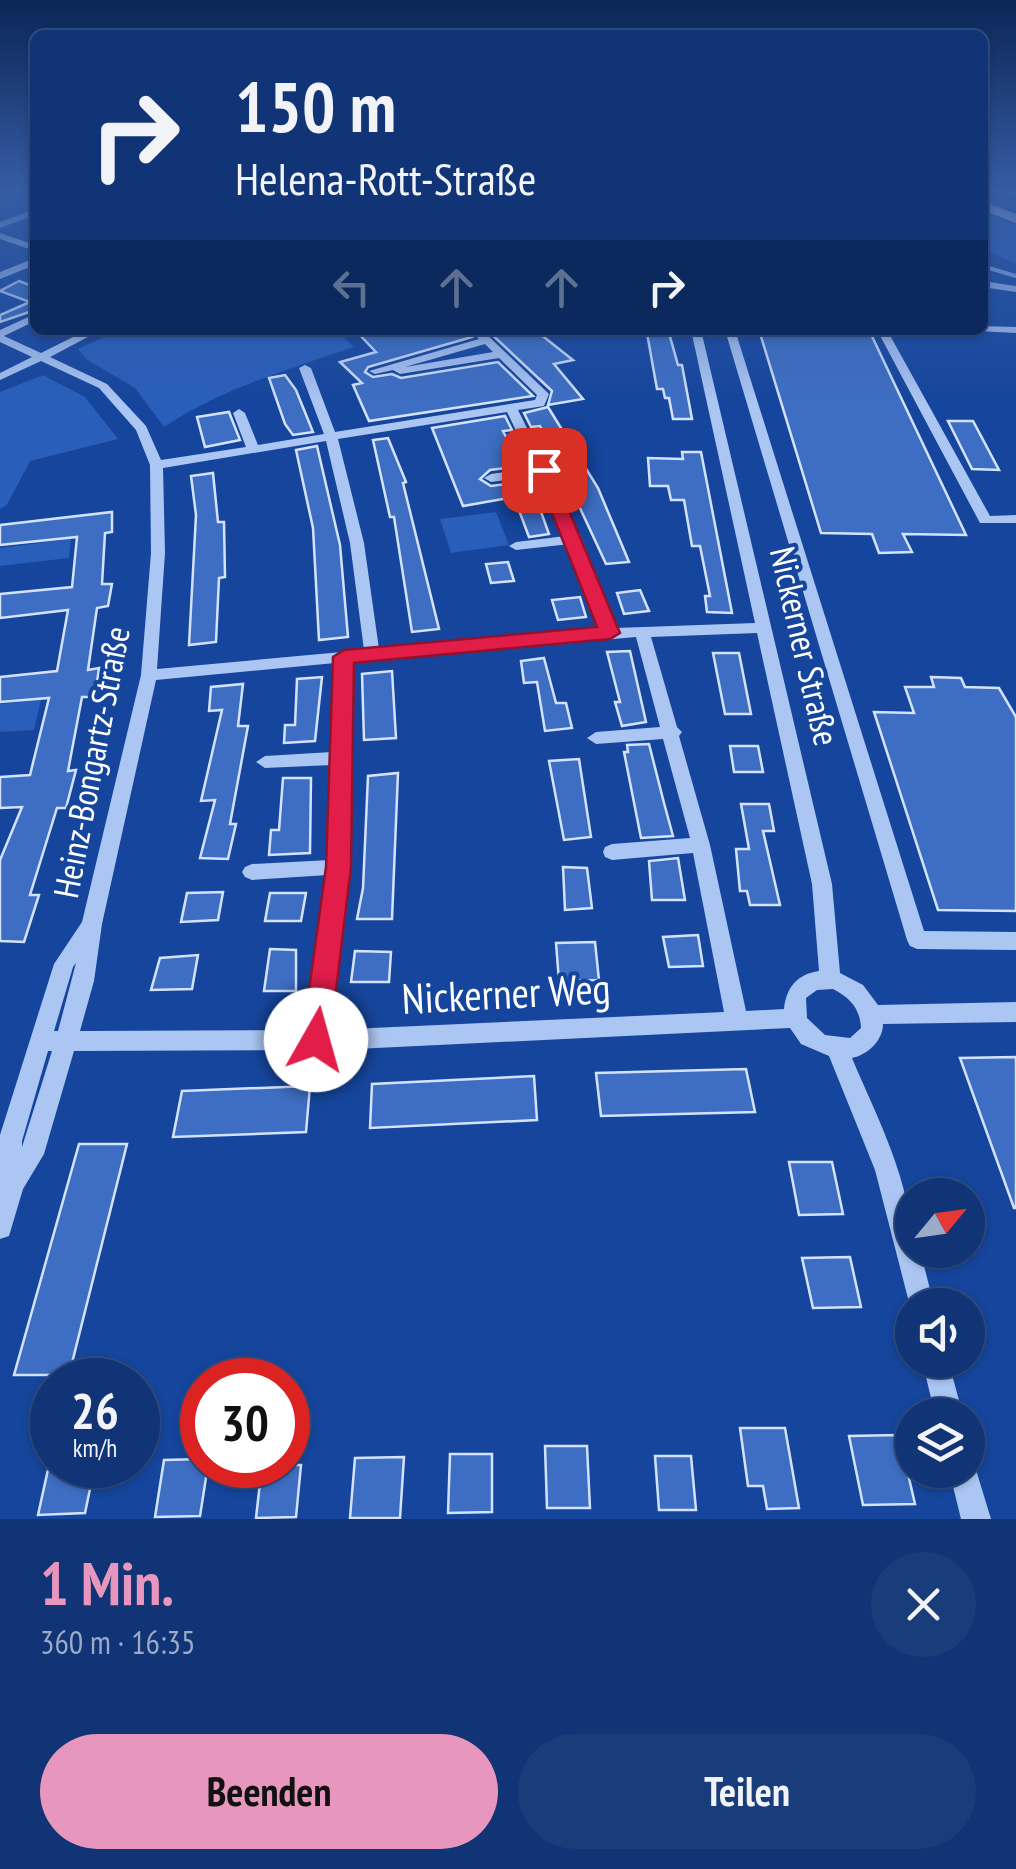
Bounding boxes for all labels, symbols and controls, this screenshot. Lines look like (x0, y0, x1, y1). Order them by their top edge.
text: 150 m (235, 61, 396, 151)
icon: right (70, 70, 200, 200)
text: Helena-Rott-Straße (235, 149, 536, 207)
icon: left (324, 260, 379, 315)
icon: ahead (429, 260, 484, 315)
icon: ahead (534, 260, 589, 315)
icon: right (639, 260, 694, 315)
pin (502, 428, 587, 513)
icon: arrive (517, 443, 572, 498)
street label: Nickerner Straße (760, 542, 850, 750)
street label: Heinz-Bongartz-Straße (42, 622, 140, 902)
street label: Nickerner Weg (400, 960, 612, 1026)
position arrow (264, 988, 368, 1092)
north arrow (895, 1178, 985, 1268)
map controls (895, 1178, 985, 1488)
button: sound (895, 1288, 985, 1378)
speed limit sign: 30 (180, 1358, 310, 1488)
text: 26 (71, 1378, 119, 1443)
button: layers (895, 1398, 985, 1488)
text: km/h (73, 1432, 117, 1464)
text: 1 Min. (40, 1544, 174, 1622)
button: close (871, 1552, 976, 1657)
text: 360 m · 16:35 (40, 1621, 195, 1663)
button: Beenden (40, 1734, 498, 1849)
button: Teilen (518, 1734, 976, 1849)

